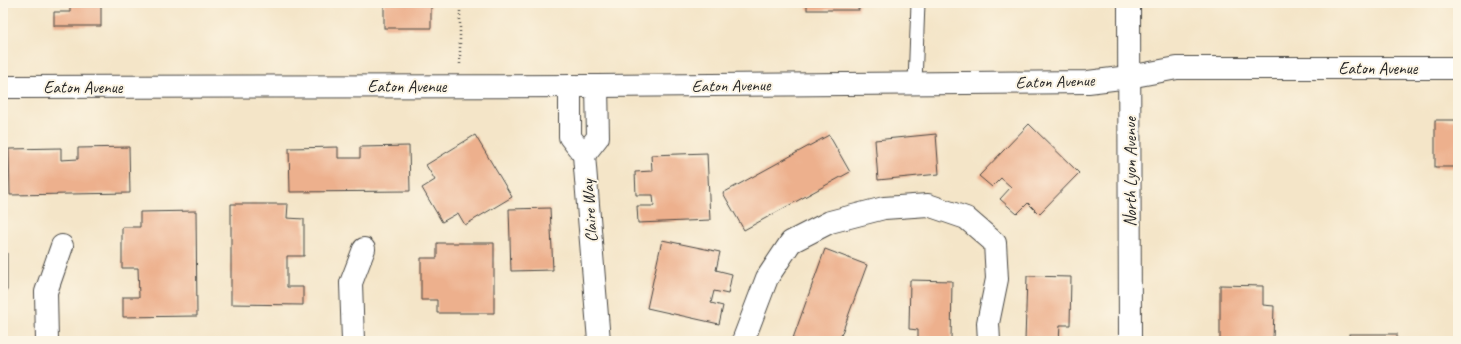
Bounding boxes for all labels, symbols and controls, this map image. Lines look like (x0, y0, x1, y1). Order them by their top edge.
street label: Eaton Avenue (1339, 58, 1419, 79)
street label: Eaton Avenue (1015, 70, 1096, 93)
street label: Eaton Avenue (691, 74, 772, 97)
street label: Eaton Avenue (368, 76, 448, 97)
street label: Eaton Avenue (44, 77, 124, 98)
street label: North Lyon Avenue (1120, 116, 1141, 227)
street label: Claire Way (577, 178, 602, 243)

